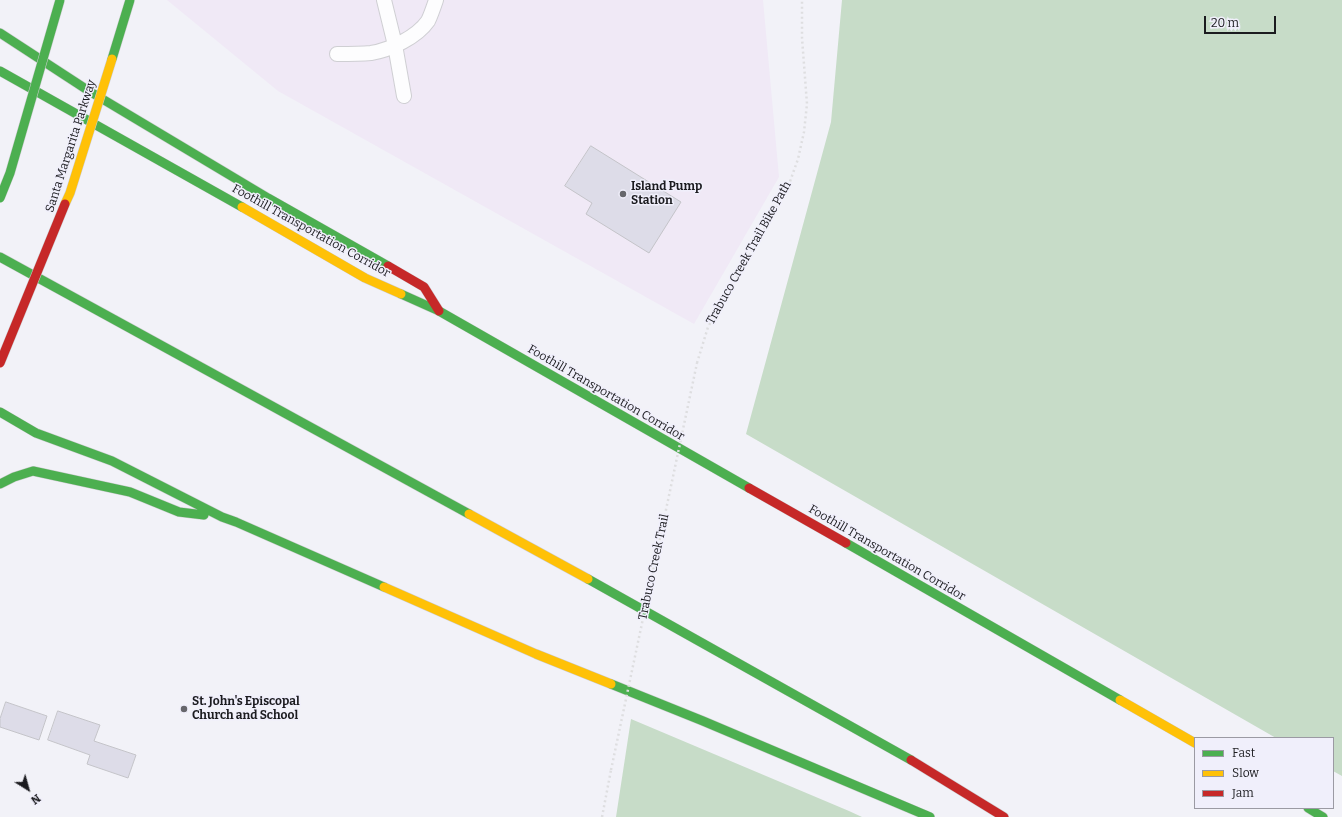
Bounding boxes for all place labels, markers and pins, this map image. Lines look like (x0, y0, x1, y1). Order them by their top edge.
place label: Island Pump Station (631, 180, 702, 208)
marker: Island Pump Station (618, 189, 628, 199)
place label: St. John's Episcopal Church and School (192, 695, 300, 723)
marker: St. John's Episcopal Church and School (179, 704, 189, 714)

